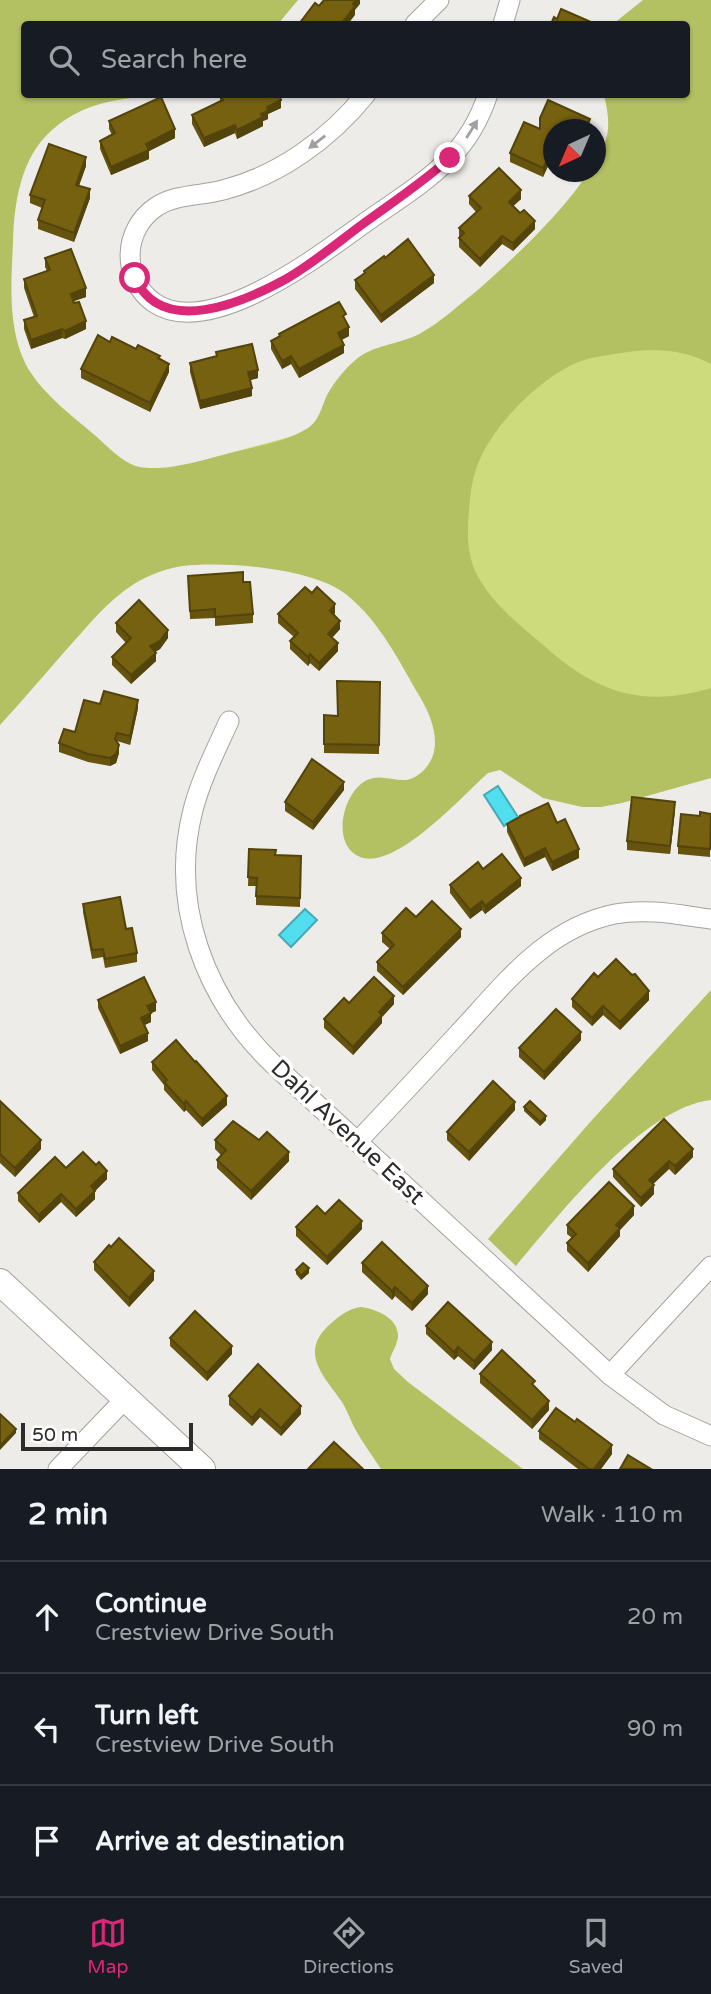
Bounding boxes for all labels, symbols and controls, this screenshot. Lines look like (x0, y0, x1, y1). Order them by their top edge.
search box (21, 21, 690, 98)
icon: search (45, 41, 83, 79)
text: Search here (101, 44, 247, 75)
north arrow (543, 119, 606, 182)
one-way arrow (465, 120, 478, 139)
one-way arrow (309, 134, 326, 149)
route end (434, 142, 465, 173)
route start (119, 262, 150, 293)
street label: Dahl Avenue East (265, 1054, 430, 1211)
scale bar (21, 1420, 192, 1452)
text: 50 m (32, 1424, 78, 1446)
text: 2 min (28, 1496, 108, 1533)
text: Walk · 110 m (541, 1501, 683, 1529)
text: Continue (95, 1588, 207, 1619)
icon: ahead (28, 1598, 66, 1636)
text: 20 m (627, 1603, 683, 1631)
text: Crestview Drive South (95, 1619, 335, 1647)
text: Turn left (95, 1700, 198, 1731)
icon: left (28, 1710, 66, 1748)
text: 90 m (627, 1715, 683, 1743)
text: Crestview Drive South (95, 1731, 335, 1759)
icon: arrive (28, 1822, 66, 1860)
text: Arrive at destination (95, 1826, 345, 1857)
tab: Map (87, 1914, 128, 1978)
tab: Directions (303, 1914, 394, 1978)
tab: Saved (569, 1914, 624, 1978)

